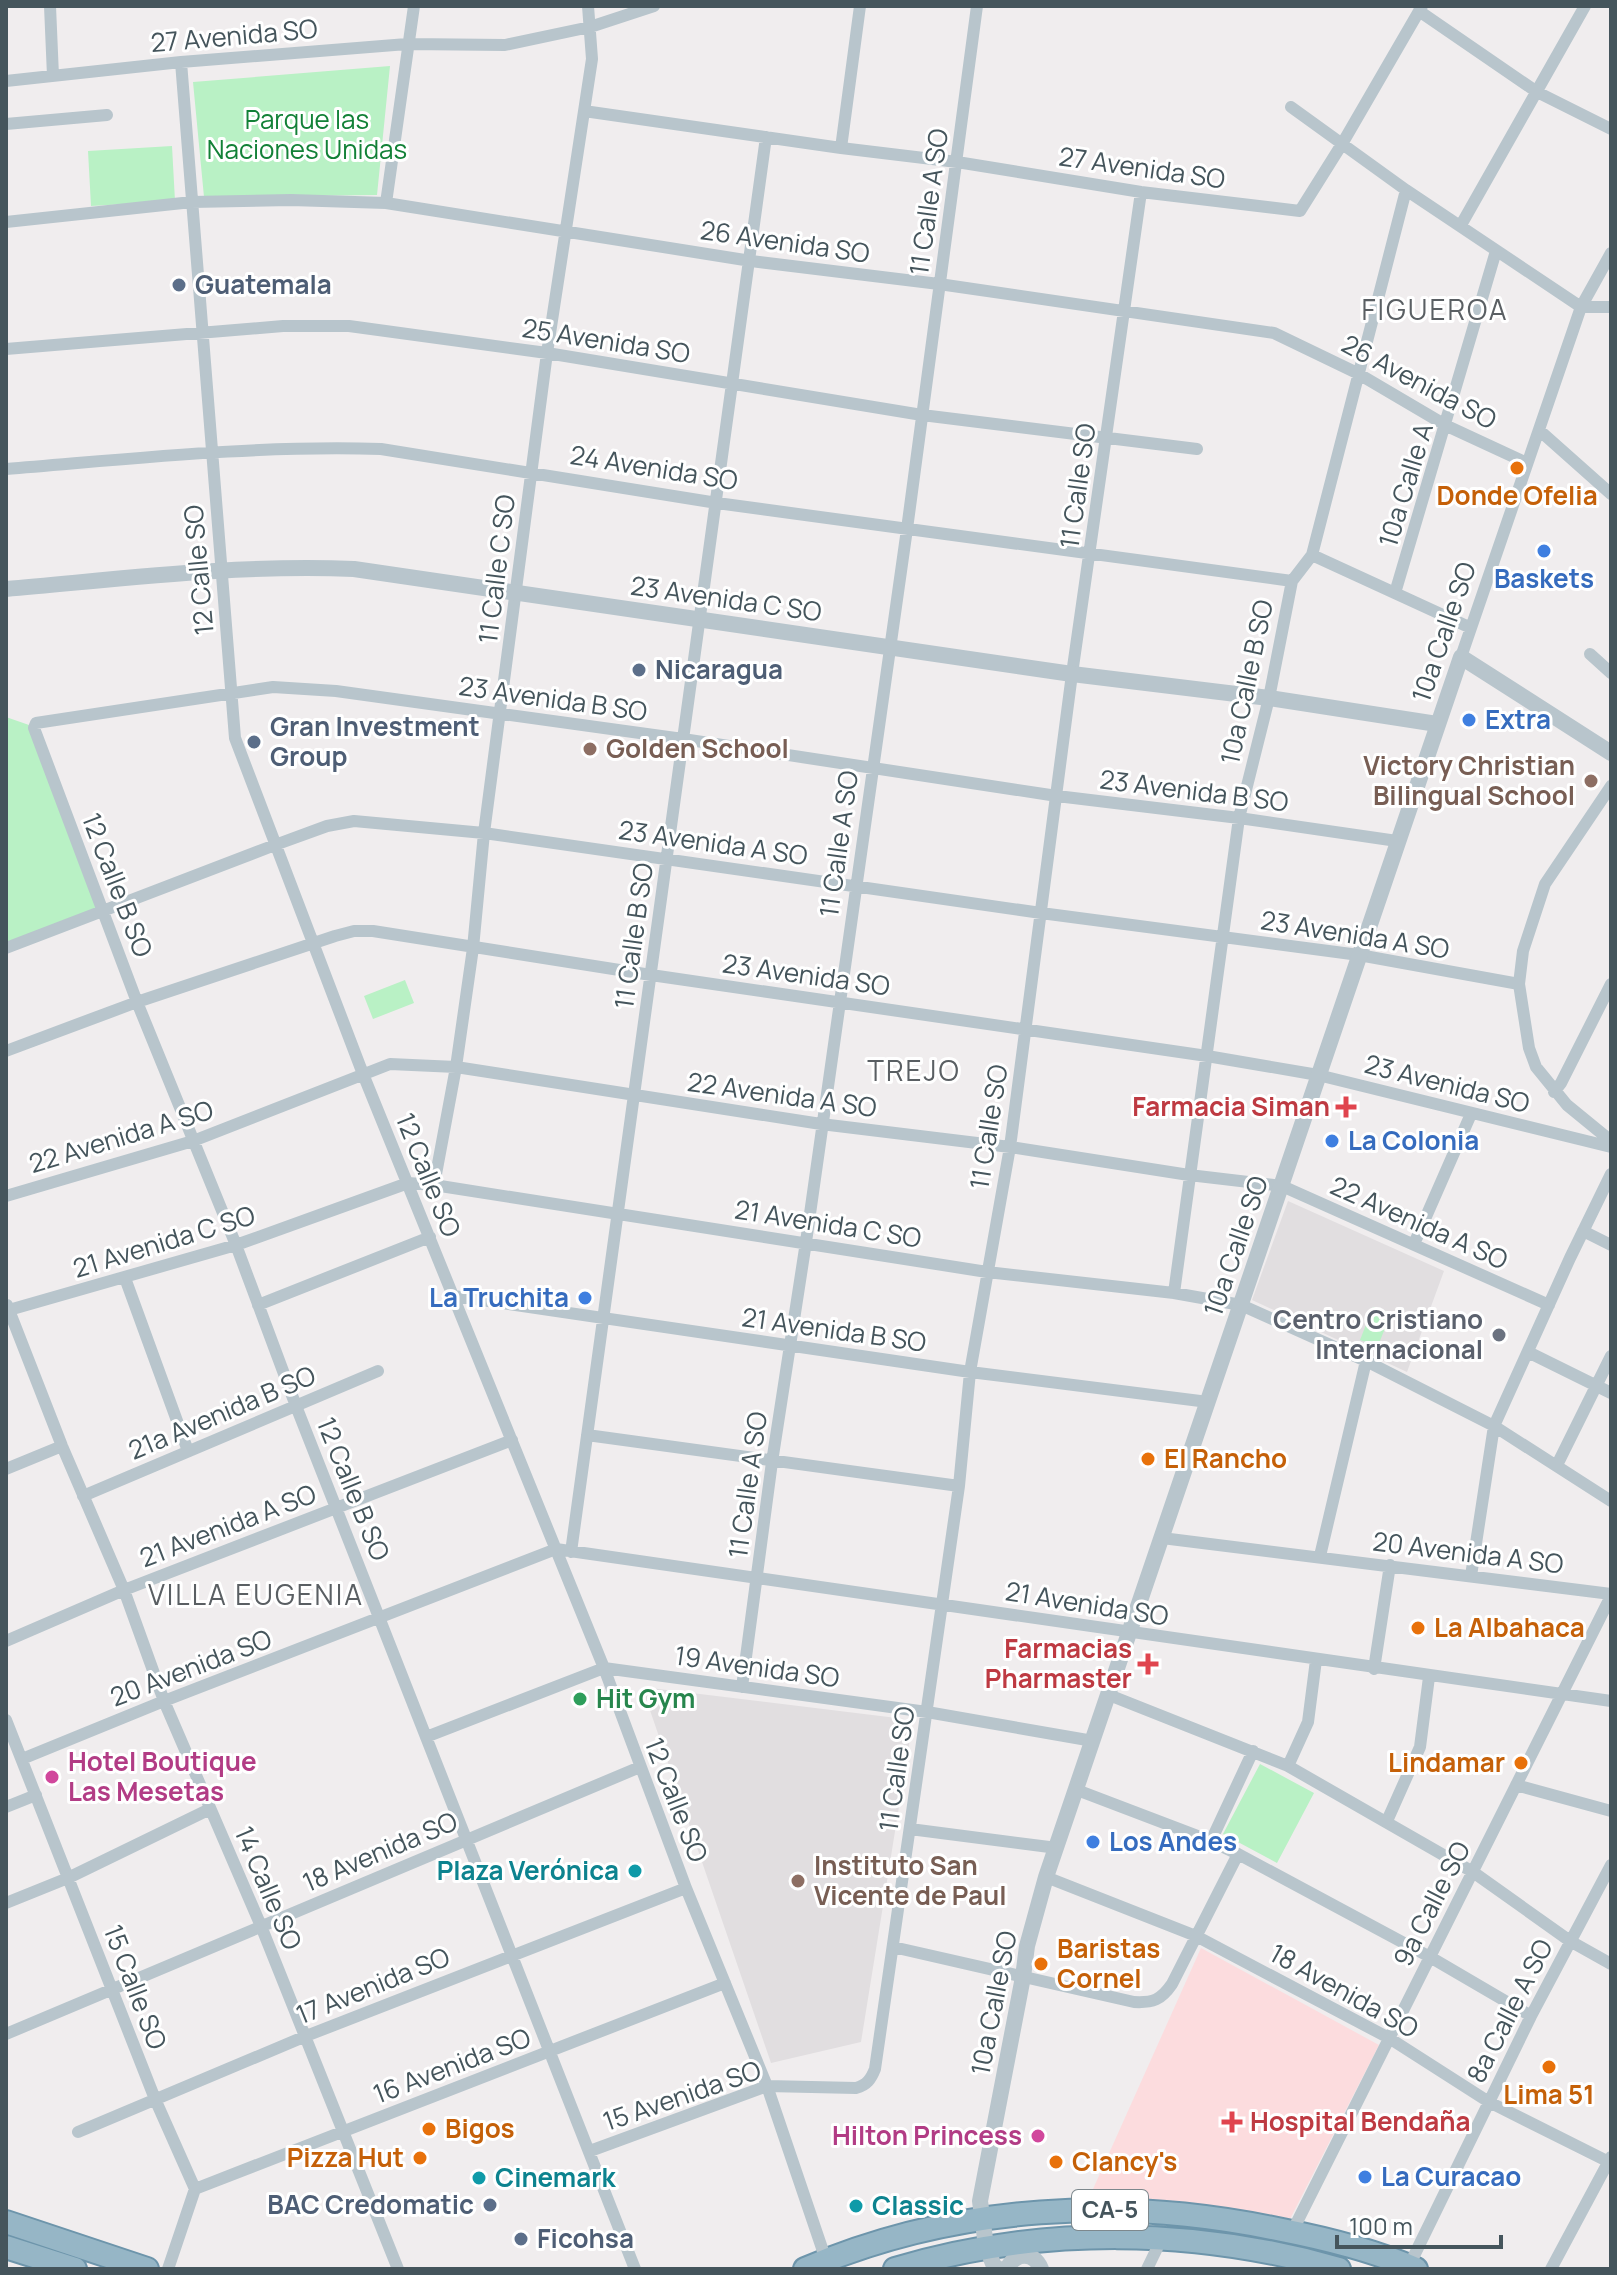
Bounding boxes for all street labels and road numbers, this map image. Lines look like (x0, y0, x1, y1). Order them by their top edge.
street label: 27 Avenida SO (149, 10, 319, 60)
street label: 11 Calle A SO (900, 126, 956, 277)
street label: 27 Avenida SO (1057, 138, 1228, 197)
street label: 26 Avenida SO (698, 211, 872, 271)
street label: 25 Avenida SO (520, 309, 693, 371)
street label: 26 Avenida SO (1336, 325, 1503, 437)
street label: 10a Calle A (1369, 418, 1441, 551)
street label: 11 Calle SO (1050, 421, 1104, 551)
street label: 24 Avenida SO (568, 436, 741, 498)
street label: 11 Calle C SO (469, 492, 523, 645)
street label: 12 Calle SO (174, 503, 222, 637)
street label: 10a Calle SO (1402, 557, 1484, 707)
street label: 23 Avenida C SO (628, 567, 824, 629)
street label: 10a Calle B SO (1211, 596, 1281, 767)
street label: 23 Avenida B SO (457, 667, 650, 729)
street label: 23 Avenida B SO (1098, 761, 1291, 819)
street label: 11 Calle A SO (810, 768, 866, 919)
street label: 12 Calle B SO (74, 807, 162, 962)
street label: 23 Avenida A SO (616, 811, 810, 873)
street label: 11 Calle B SO (605, 860, 661, 1011)
street label: 23 Avenida A SO (1258, 901, 1452, 967)
street label: 23 Avenida SO (720, 944, 892, 1004)
street label: 23 Avenida SO (1361, 1045, 1534, 1121)
street label: 11 Calle SO (960, 1062, 1016, 1192)
street label: 22 Avenida A SO (685, 1063, 879, 1125)
street label: 22 Avenida A SO (24, 1091, 217, 1181)
street label: 12 Calle SO (388, 1107, 470, 1242)
street label: 22 Avenida A SO (1325, 1167, 1514, 1277)
street label: 10a Calle SO (1194, 1171, 1276, 1321)
street label: 21 Avenida C SO (732, 1191, 924, 1256)
street label: 21 Avenida C SO (68, 1196, 259, 1286)
street label: 21 Avenida B SO (740, 1298, 929, 1360)
street label: 21a Avenida B SO (122, 1356, 321, 1468)
street label: 11 Calle A SO (719, 1409, 775, 1560)
street label: 12 Calle B SO (309, 1412, 399, 1566)
street label: 21 Avenida A SO (134, 1475, 321, 1575)
street label: 20 Avenida A SO (1371, 1522, 1566, 1582)
street label: 21 Avenida SO (1003, 1572, 1171, 1634)
street label: 20 Avenida SO (105, 1620, 277, 1714)
street label: 19 Avenida SO (673, 1637, 842, 1695)
street label: 11 Calle SO (869, 1704, 923, 1834)
street label: 12 Calle SO (637, 1732, 717, 1867)
street label: 18 Avenida SO (297, 1802, 463, 1900)
street label: 14 Calle SO (227, 1820, 311, 1955)
street label: 9a Calle SO (1384, 1835, 1478, 1972)
street label: 15 Calle SO (96, 1919, 176, 2054)
street label: 10a Calle SO (961, 1928, 1025, 2078)
street label: 8a Calle A SO (1457, 1932, 1561, 2089)
street label: 18 Avenida SO (1264, 1934, 1425, 2046)
street label: 17 Avenida SO (290, 1938, 455, 2032)
street label: 16 Avenida SO (368, 2018, 536, 2112)
street label: 15 Avenida SO (598, 2051, 766, 2139)
road number: CA-5 (1072, 2190, 1148, 2230)

